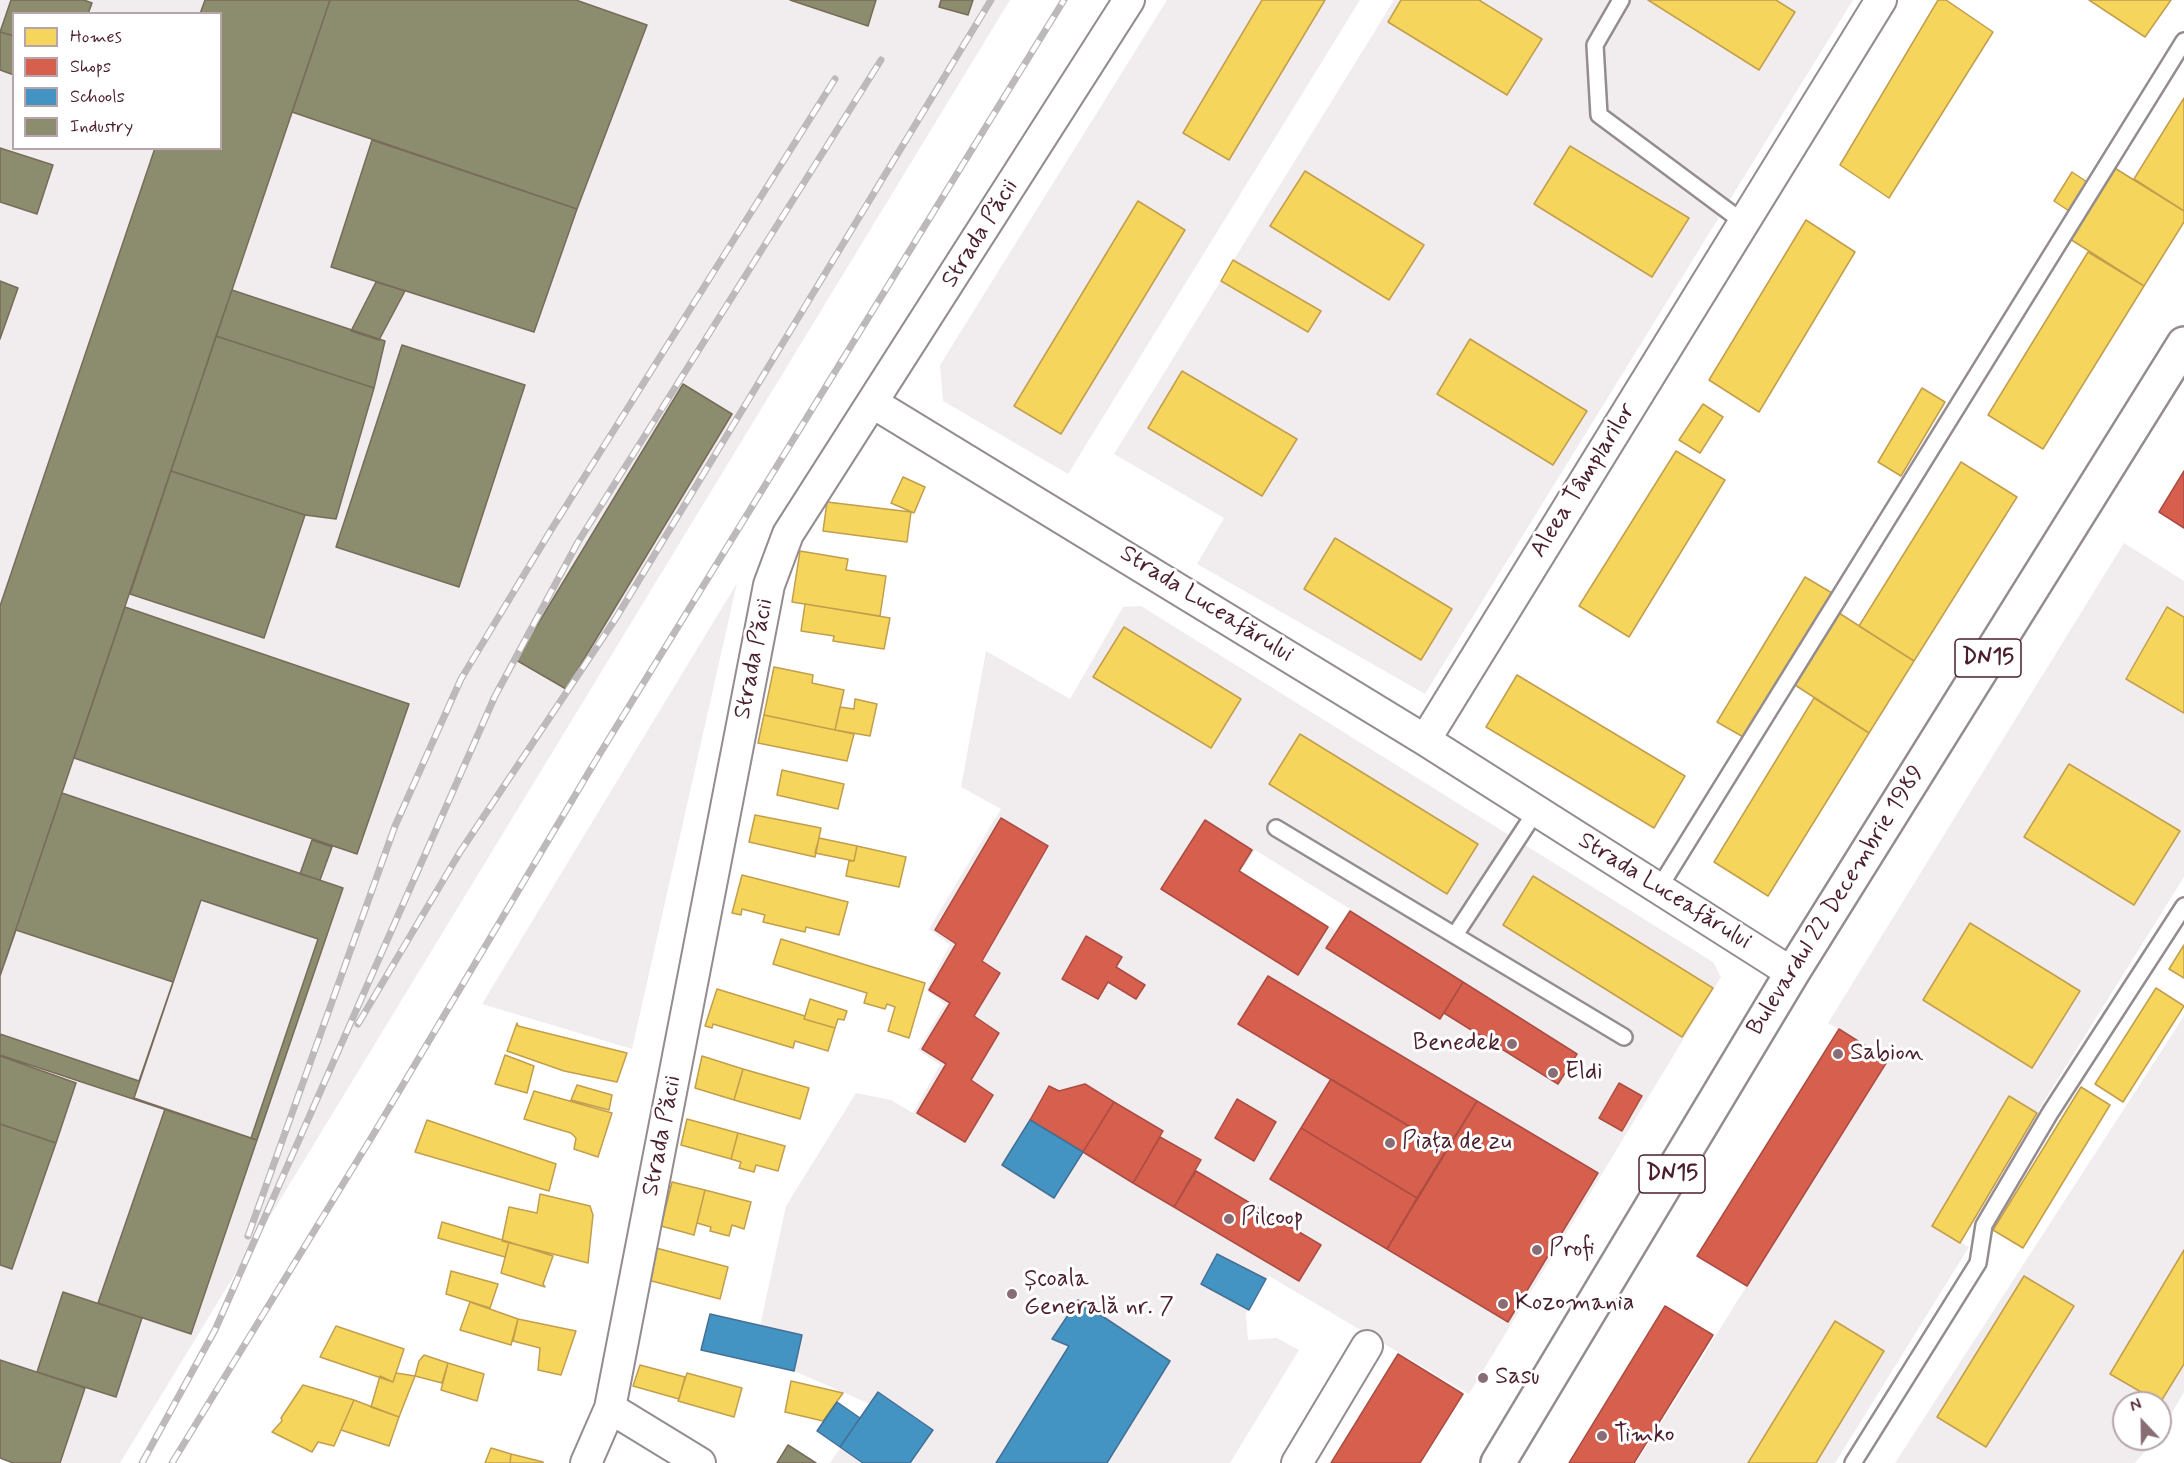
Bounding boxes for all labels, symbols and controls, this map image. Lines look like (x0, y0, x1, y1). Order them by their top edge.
legend (12, 12, 222, 150)
text: Homes (70, 25, 122, 49)
text: Shops (70, 55, 111, 79)
text: Schools (70, 85, 125, 109)
text: Industry (70, 115, 133, 139)
street label: Strada Păcii (936, 174, 1026, 294)
street label: Aleea Tâmplarilor (1525, 399, 1643, 563)
street label: Strada Luceafărului (1114, 540, 1298, 670)
street label: Strada Păcii (729, 596, 781, 722)
road number: DN15 (1955, 639, 2021, 677)
street label: Bulevardul 22 Decembrie 1989 (1742, 761, 1932, 1041)
street label: Strada Luceafărului (1572, 827, 1756, 957)
place label: Benedek (1413, 1030, 1500, 1058)
marker: Benedek (1505, 1037, 1519, 1051)
place label: Sabion (1850, 1040, 1923, 1068)
marker: Sabion (1831, 1047, 1845, 1061)
place label: Eldi (1565, 1059, 1603, 1087)
marker: Eldi (1546, 1066, 1560, 1080)
street label: Strada Păcii (637, 1073, 689, 1199)
place label: Piața de zu (1402, 1129, 1511, 1157)
marker: Piața de zu (1383, 1136, 1397, 1150)
road number: DN15 (1639, 1155, 1705, 1193)
place label: Pilcoop (1241, 1205, 1303, 1233)
marker: Pilcoop (1222, 1212, 1236, 1226)
place label: Profi (1549, 1236, 1594, 1264)
marker: Profi (1530, 1243, 1544, 1257)
place label: Școala Generală nr. 7 (1024, 1266, 1174, 1322)
marker: Școala Generală nr. 7 (1005, 1287, 1019, 1301)
place label: Kozomania (1515, 1290, 1634, 1318)
marker: Kozomania (1496, 1297, 1510, 1311)
place label: Sasu (1495, 1364, 1540, 1392)
marker: Sasu (1476, 1371, 1490, 1385)
north arrow (2112, 1391, 2172, 1451)
text: N (2127, 1394, 2145, 1417)
place label: Timko (1614, 1422, 1675, 1450)
marker: Timko (1595, 1429, 1609, 1443)

